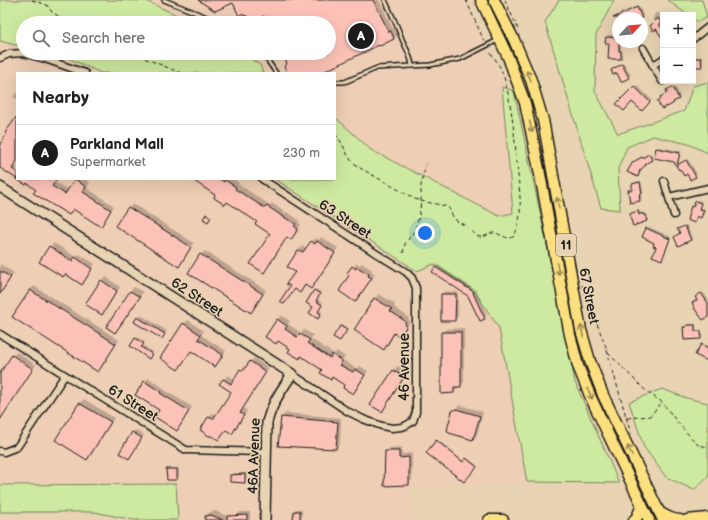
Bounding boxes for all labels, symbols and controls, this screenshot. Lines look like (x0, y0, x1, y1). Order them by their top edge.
north arrow (612, 12, 648, 48)
map controls (660, 12, 696, 84)
button: + (660, 12, 696, 48)
search box (16, 16, 336, 60)
pin: A (348, 21, 374, 51)
icon: search (30, 27, 52, 49)
text: Search here (62, 29, 145, 48)
button: − (660, 48, 696, 84)
one-way arrow (525, 71, 532, 83)
text: Nearby (32, 88, 89, 108)
one-way arrow (527, 120, 535, 133)
text: Parkland Mall (70, 135, 164, 154)
text: A (41, 145, 49, 161)
text: 230 m (283, 145, 320, 161)
text: Supermarket (70, 154, 146, 170)
street label: 63 Street (316, 196, 375, 243)
one-way arrow (554, 197, 562, 210)
your location (415, 223, 435, 243)
road number: 11 (556, 234, 576, 256)
one-way arrow (554, 262, 562, 275)
street label: 67 Street (575, 267, 603, 326)
street label: 62 Street (168, 274, 227, 321)
one-way arrow (577, 324, 585, 337)
street label: 46 Avenue (396, 333, 413, 401)
street label: 61 Street (105, 381, 162, 425)
one-way arrow (586, 388, 594, 400)
street label: 46A Avenue (244, 418, 264, 494)
one-way arrow (626, 445, 633, 457)

